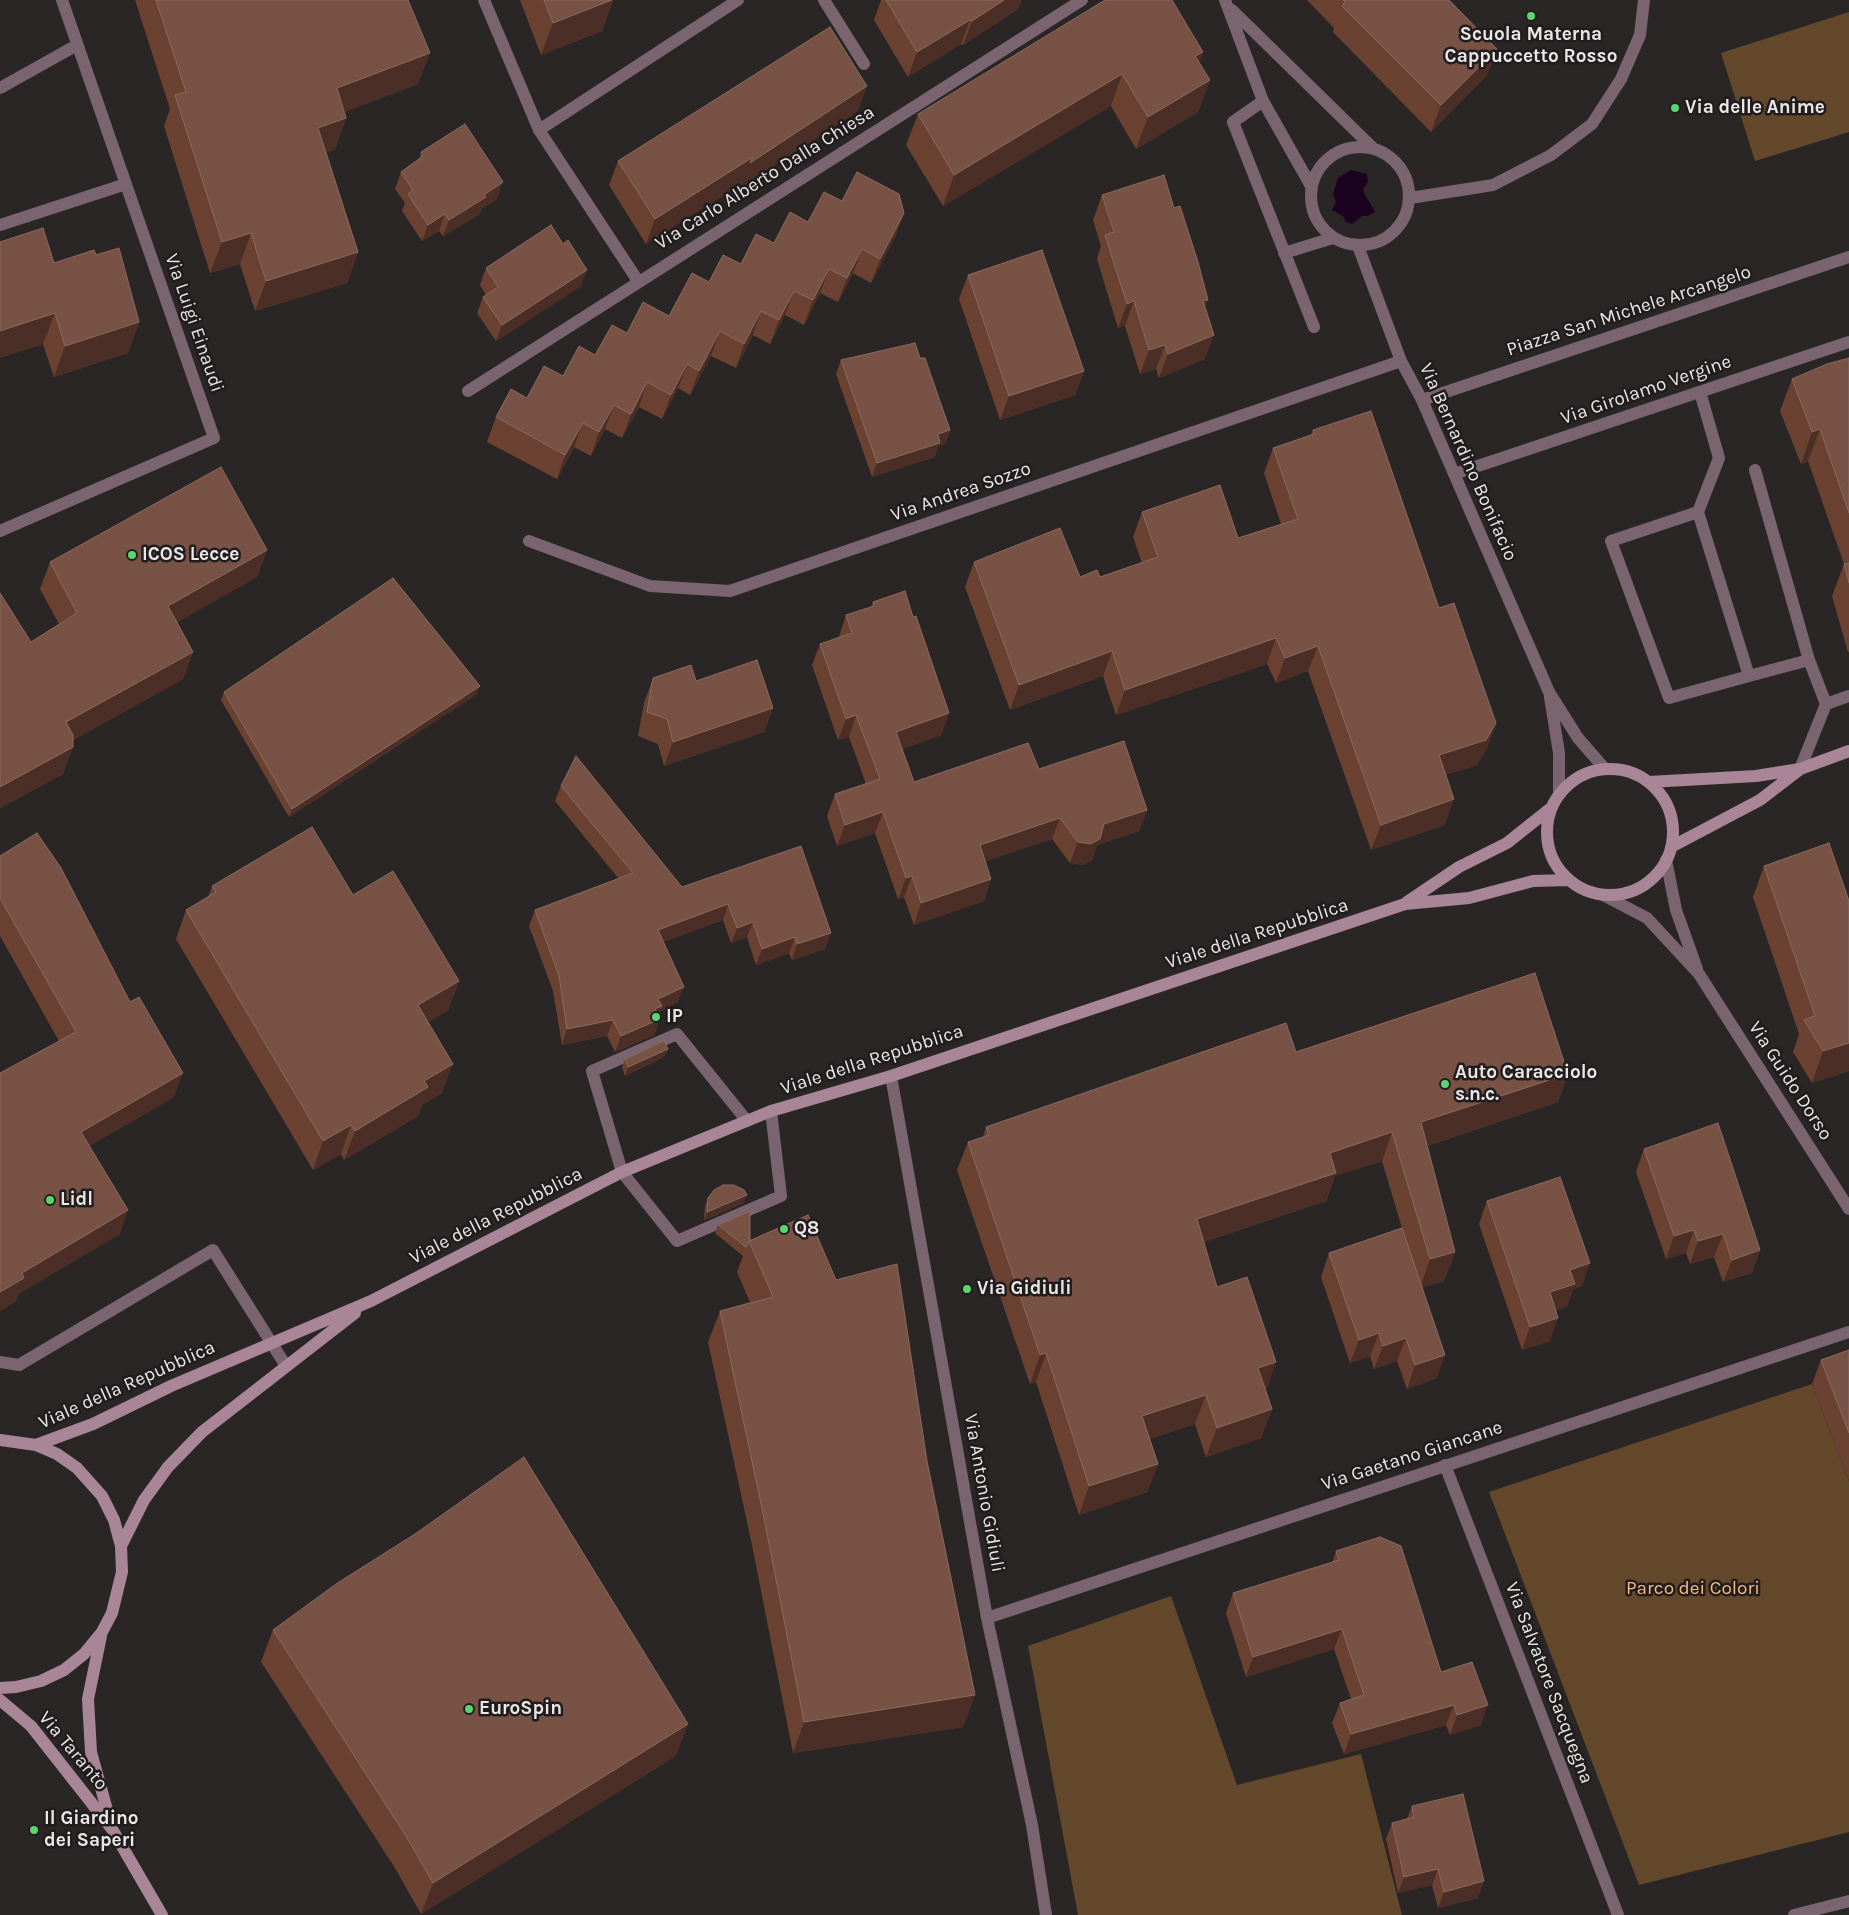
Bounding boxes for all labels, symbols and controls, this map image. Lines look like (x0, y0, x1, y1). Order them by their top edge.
marker: Scuola Materna Cappuccetto Rosso (1525, 10, 1537, 22)
place label: Scuola Materna Cappuccetto Rosso (1445, 24, 1617, 68)
place label: Via delle Anime (1685, 97, 1825, 119)
street label: Via Carlo Alberto Dalla Chiesa (651, 101, 879, 255)
marker: Via delle Anime (1669, 102, 1681, 114)
street label: Via Luigi Einaudi (160, 251, 228, 395)
street label: Piazza San Michele Arcangelo (1504, 261, 1754, 361)
street label: Via Girolamo Vergine (1558, 350, 1734, 430)
street label: Via Bernardino Bonifacio (1414, 360, 1522, 564)
street label: Via Andrea Sozzo (888, 457, 1034, 527)
place label: ICOS Lecce (142, 544, 239, 566)
marker: ICOS Lecce (126, 549, 138, 561)
street label: Viale della Repubblica (1163, 894, 1351, 974)
place label: IP (666, 1006, 683, 1028)
marker: IP (650, 1011, 662, 1023)
street label: Via Guido Dorso (1743, 1017, 1837, 1145)
street label: Viale della Repubblica (778, 1020, 966, 1100)
place label: Auto Caracciolo s.n.c. (1455, 1062, 1597, 1106)
marker: Auto Caracciolo s.n.c. (1439, 1078, 1451, 1090)
street label: Viale della Repubblica (406, 1163, 586, 1269)
place label: Lidl (60, 1189, 93, 1211)
marker: Lidl (44, 1194, 56, 1206)
place label: Q8 (794, 1218, 819, 1240)
marker: Q8 (778, 1223, 790, 1235)
place label: Via Gidiuli (977, 1278, 1072, 1300)
marker: Via Gidiuli (961, 1283, 973, 1295)
street label: Viale della Repubblica (35, 1336, 219, 1434)
street label: Via Antonio Gidiuli (959, 1412, 1009, 1574)
street label: Via Gaetano Giancane (1319, 1416, 1505, 1496)
park label: Parco dei Colori (1626, 1578, 1760, 1600)
street label: Via Salvatore Sacquegna (1500, 1579, 1598, 1787)
place label: EuroSpin (479, 1698, 562, 1720)
marker: EuroSpin (463, 1703, 475, 1715)
street label: Via Taranto (33, 1707, 113, 1795)
place label: Il Giardino dei Saperi (44, 1808, 139, 1852)
marker: Il Giardino dei Saperi (28, 1824, 40, 1836)

